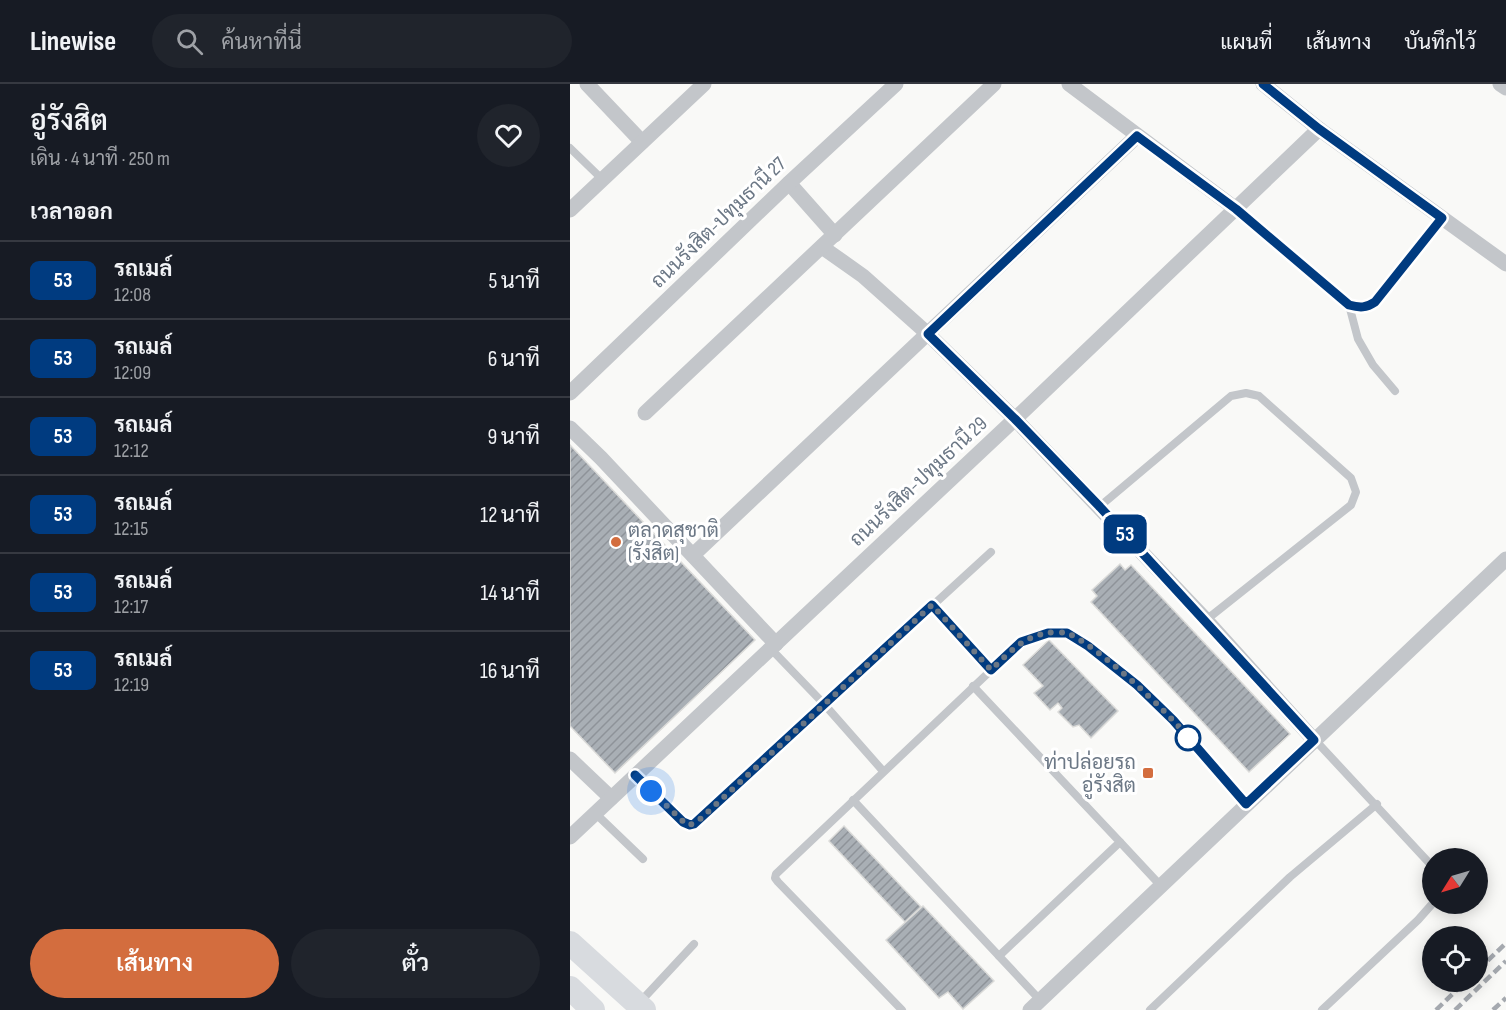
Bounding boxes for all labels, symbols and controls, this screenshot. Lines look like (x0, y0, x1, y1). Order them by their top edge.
search box (152, 14, 572, 68)
text: Linewise (30, 25, 116, 58)
icon: search (173, 25, 206, 58)
text: ค้นหาที่นี่ (221, 29, 302, 56)
text: แผนที่ (1220, 30, 1273, 55)
text: เส้นทาง (1306, 30, 1371, 55)
text: บันทึกไว้ (1404, 30, 1476, 55)
button: heart (477, 104, 540, 167)
text: อู่รังสิต (30, 105, 108, 138)
text: เดิน · 4 นาที · 250 m (30, 147, 170, 171)
street label: ถนนรังสิต-ปทุมธานี 27 (645, 151, 792, 294)
text: เวลาออก (30, 199, 113, 226)
text: รถเมล์ (114, 256, 172, 283)
text: 53 (54, 268, 72, 293)
text: 5 นาที (489, 268, 540, 295)
text: 12:08 (114, 283, 151, 307)
text: รถเมล์ (114, 334, 172, 361)
text: 53 (54, 346, 72, 371)
text: 6 นาที (488, 346, 540, 373)
text: 12:09 (114, 361, 151, 385)
street label: ถนนรังสิต-ปทุมธานี 29 (844, 410, 993, 552)
text: รถเมล์ (114, 412, 172, 439)
text: 53 (54, 424, 72, 449)
text: 9 นาที (488, 424, 540, 451)
text: 12:12 (114, 439, 149, 463)
text: รถเมล์ (114, 490, 172, 517)
text: 53 (54, 502, 72, 527)
text: 12 นาที (480, 502, 540, 529)
line badge: 53 (1098, 514, 1152, 554)
text: 12:15 (114, 517, 148, 541)
place label: ตลาดสุชาติ (รังสิต) (628, 518, 719, 566)
text: 53 (1116, 522, 1134, 547)
marker: ตลาดสุชาติ (รังสิต) (609, 535, 623, 549)
text: รถเมล์ (114, 568, 172, 595)
text: 53 (54, 580, 72, 605)
text: 14 นาที (480, 580, 540, 607)
text: 12:17 (114, 595, 148, 619)
text: รถเมล์ (114, 646, 172, 673)
text: 53 (54, 658, 72, 683)
text: 16 นาที (480, 658, 540, 685)
text: 12:19 (114, 673, 149, 697)
unlabelled marker (1175, 725, 1201, 751)
place label: ท่าปล่อยรถ อู่รังสิต (1044, 750, 1136, 800)
marker: ท่าปล่อยรถ อู่รังสิต (1141, 766, 1155, 780)
your location (636, 776, 666, 806)
north arrow (1422, 848, 1488, 914)
map controls (1422, 848, 1488, 992)
button: locate (1422, 926, 1488, 992)
button: เส้นทาง (30, 929, 279, 998)
button: ตั๋ว (291, 929, 540, 998)

